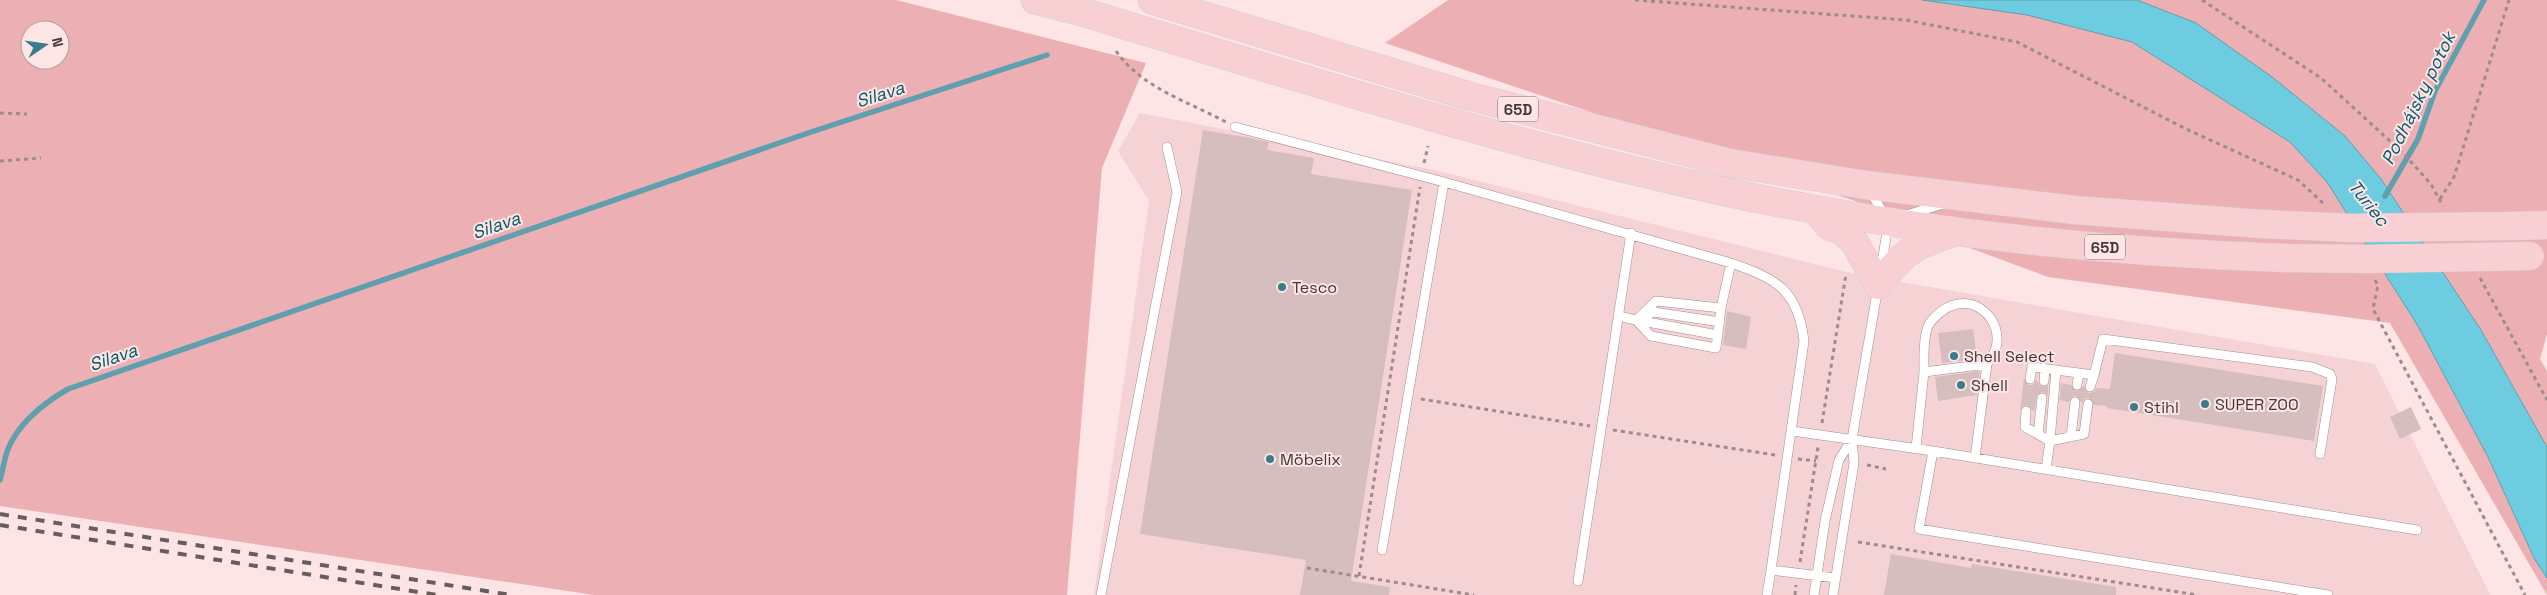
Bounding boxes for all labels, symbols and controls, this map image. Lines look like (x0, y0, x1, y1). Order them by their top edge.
north arrow (20, 20, 70, 70)
water label: Podhájsky potok (2376, 26, 2461, 168)
text: N (48, 35, 67, 49)
water label: Silava (853, 75, 908, 113)
road number: 65D (1498, 96, 1538, 122)
water label: Turiec (2344, 175, 2395, 232)
water label: Silava (469, 206, 524, 244)
road number: 65D (2085, 234, 2125, 260)
place label: Tesco (1292, 277, 1337, 298)
marker: Tesco (1276, 281, 1288, 293)
water label: Silava (86, 338, 141, 376)
place label: Shell Select (1964, 346, 2054, 367)
marker: Shell Select (1948, 350, 1960, 362)
place label: Shell (1971, 375, 2008, 396)
marker: Shell (1955, 379, 1967, 391)
place label: SUPER ZOO (2215, 394, 2299, 415)
place label: Stihl (2144, 397, 2179, 418)
marker: SUPER ZOO (2199, 398, 2211, 410)
marker: Stihl (2128, 401, 2140, 413)
place label: Möbelix (1280, 449, 1341, 470)
marker: Möbelix (1264, 453, 1276, 465)

